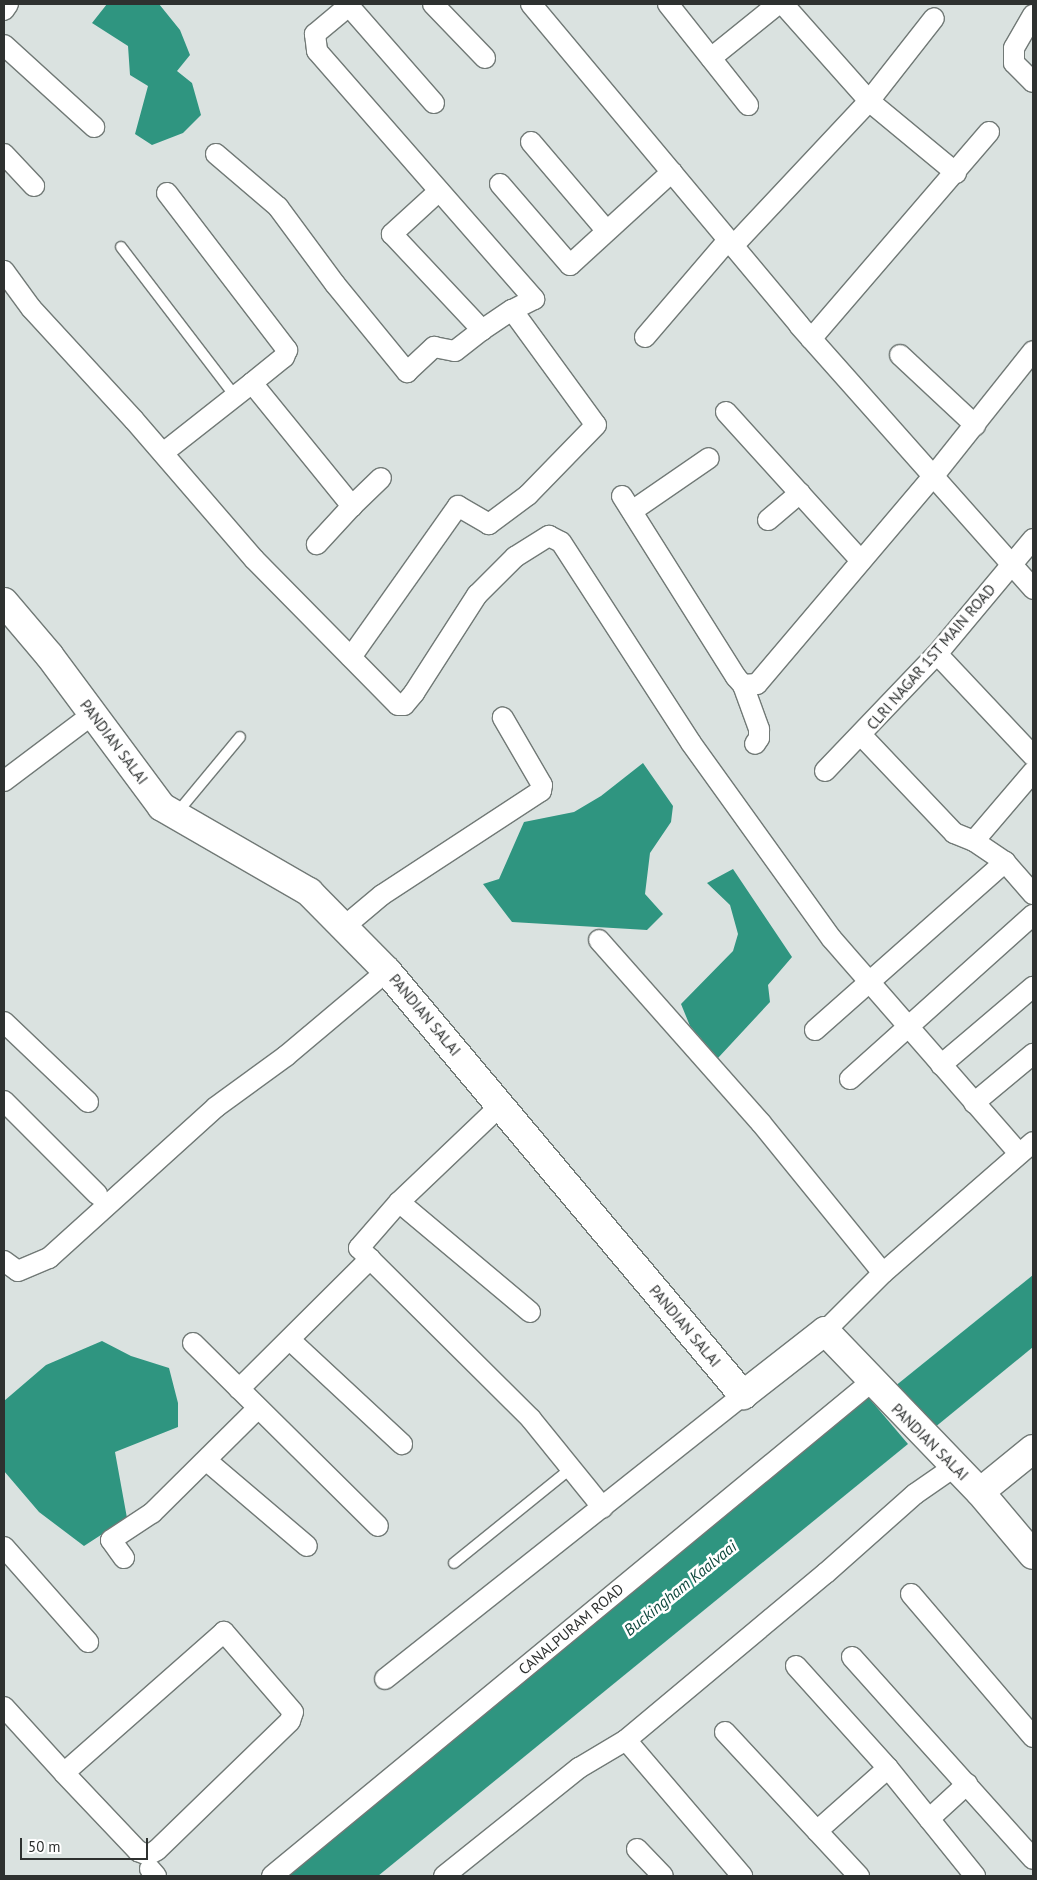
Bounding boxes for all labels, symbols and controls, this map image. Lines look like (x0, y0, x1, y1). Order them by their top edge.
street label: CLRI NAGAR 1ST MAIN ROAD (863, 580, 999, 734)
street label: PANDIAN SALAI (76, 696, 152, 788)
street label: PANDIAN SALAI (386, 970, 464, 1060)
street label: PANDIAN SALAI (646, 1281, 724, 1371)
street label: PANDIAN SALAI (888, 1400, 972, 1484)
water label: Buckingham Kaalvaai (620, 1537, 740, 1639)
street label: CANALPURAM ROAD (515, 1580, 627, 1678)
scale bar (22, 1828, 150, 1860)
text: 50 m (28, 1837, 61, 1856)

